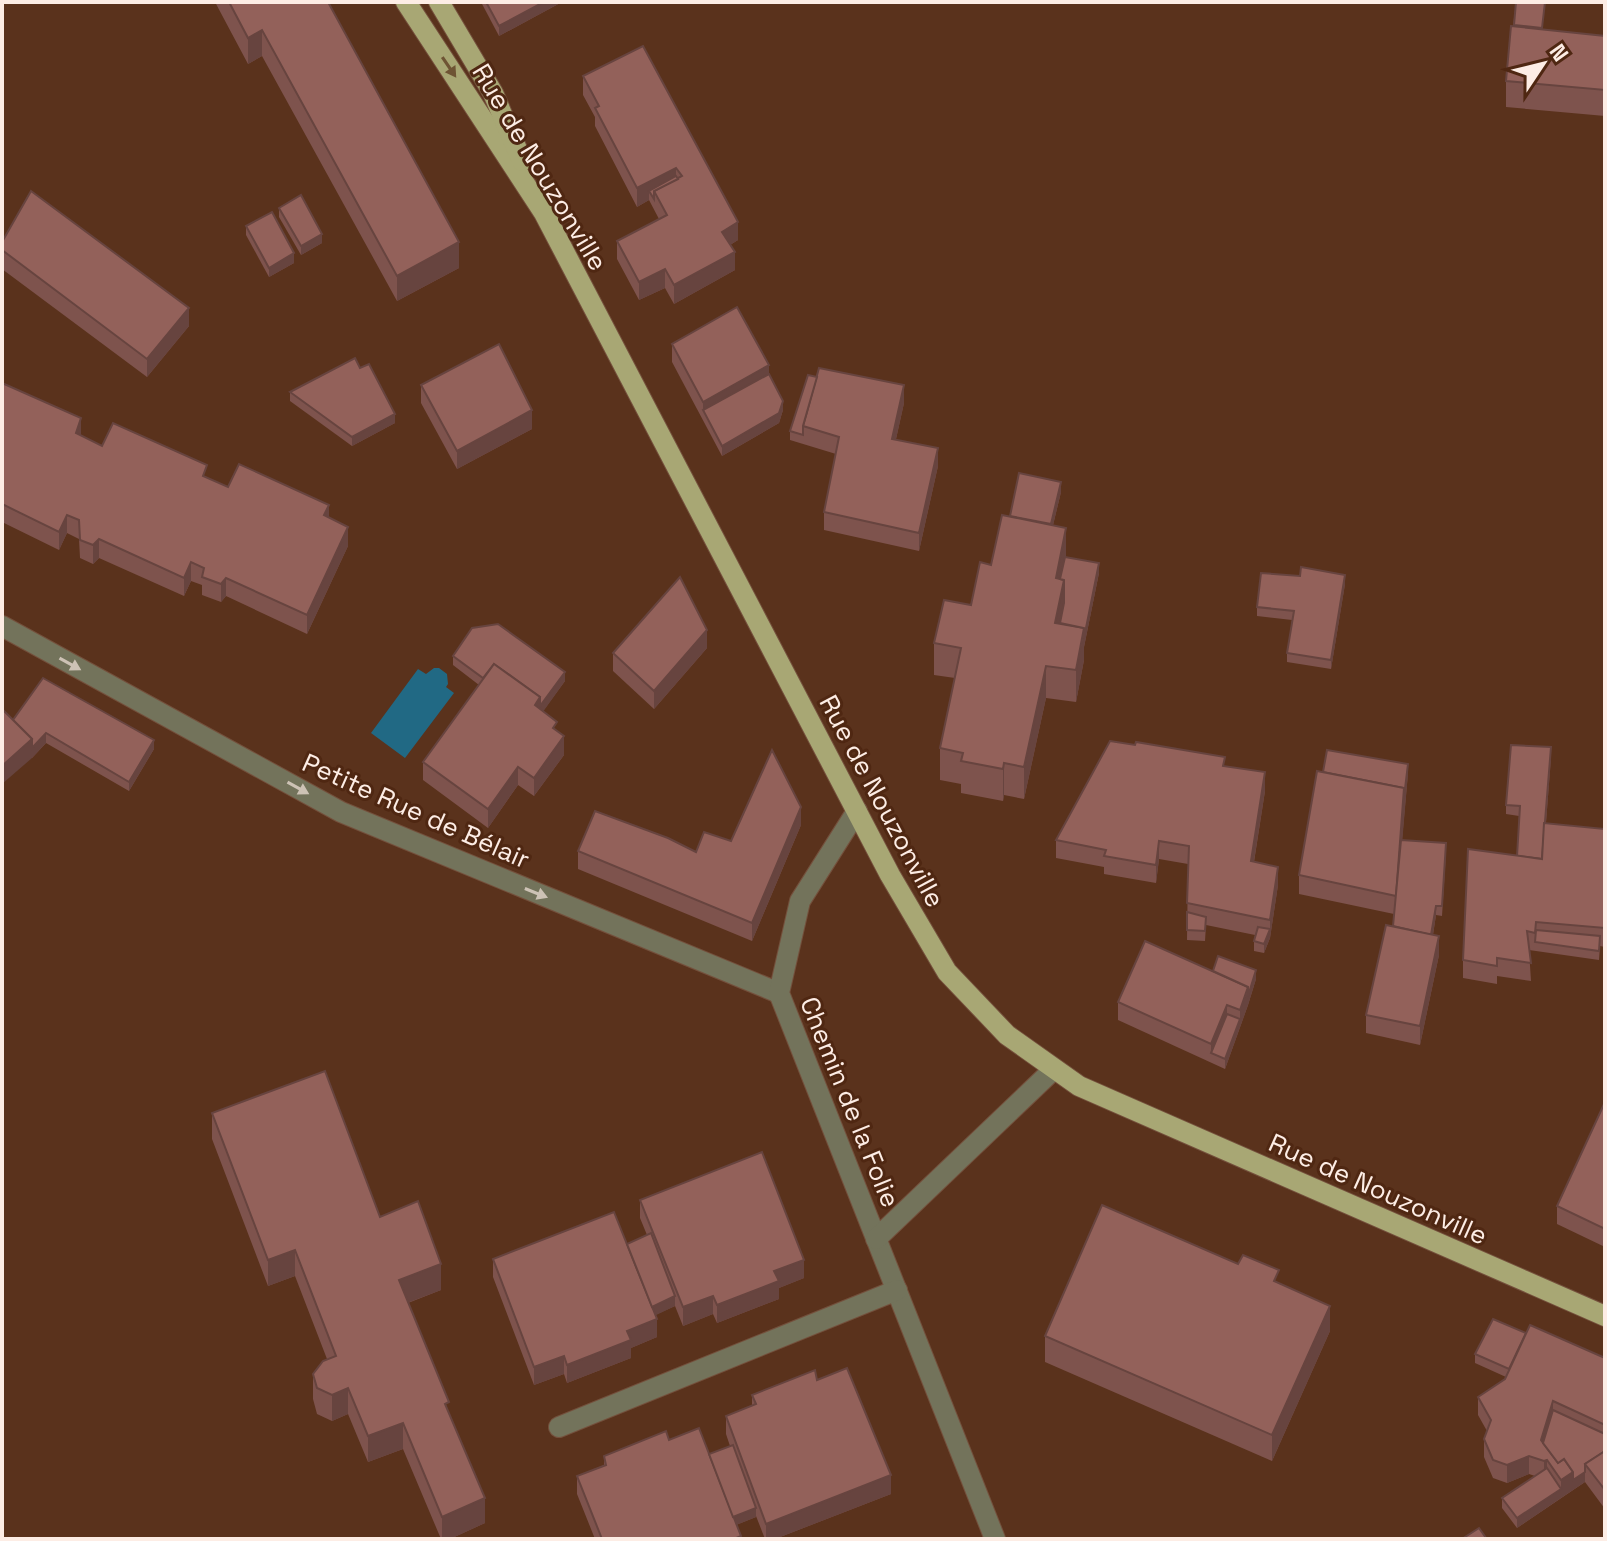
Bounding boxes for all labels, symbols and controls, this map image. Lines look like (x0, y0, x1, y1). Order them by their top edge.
north arrow (1503, 24, 1583, 104)
text: N (1544, 38, 1575, 67)
one-way arrow (441, 56, 455, 78)
street label: Rue de Nouzonville (465, 57, 615, 277)
one-way arrow (59, 656, 81, 670)
street label: Rue de Nouzonville (812, 689, 952, 913)
street label: Petite Rue de Bélair (297, 746, 535, 876)
one-way arrow (287, 782, 310, 795)
one-way arrow (524, 886, 548, 899)
street label: Chemin de la Folie (792, 992, 908, 1212)
street label: Rue de Nouzonville (1263, 1126, 1493, 1252)

